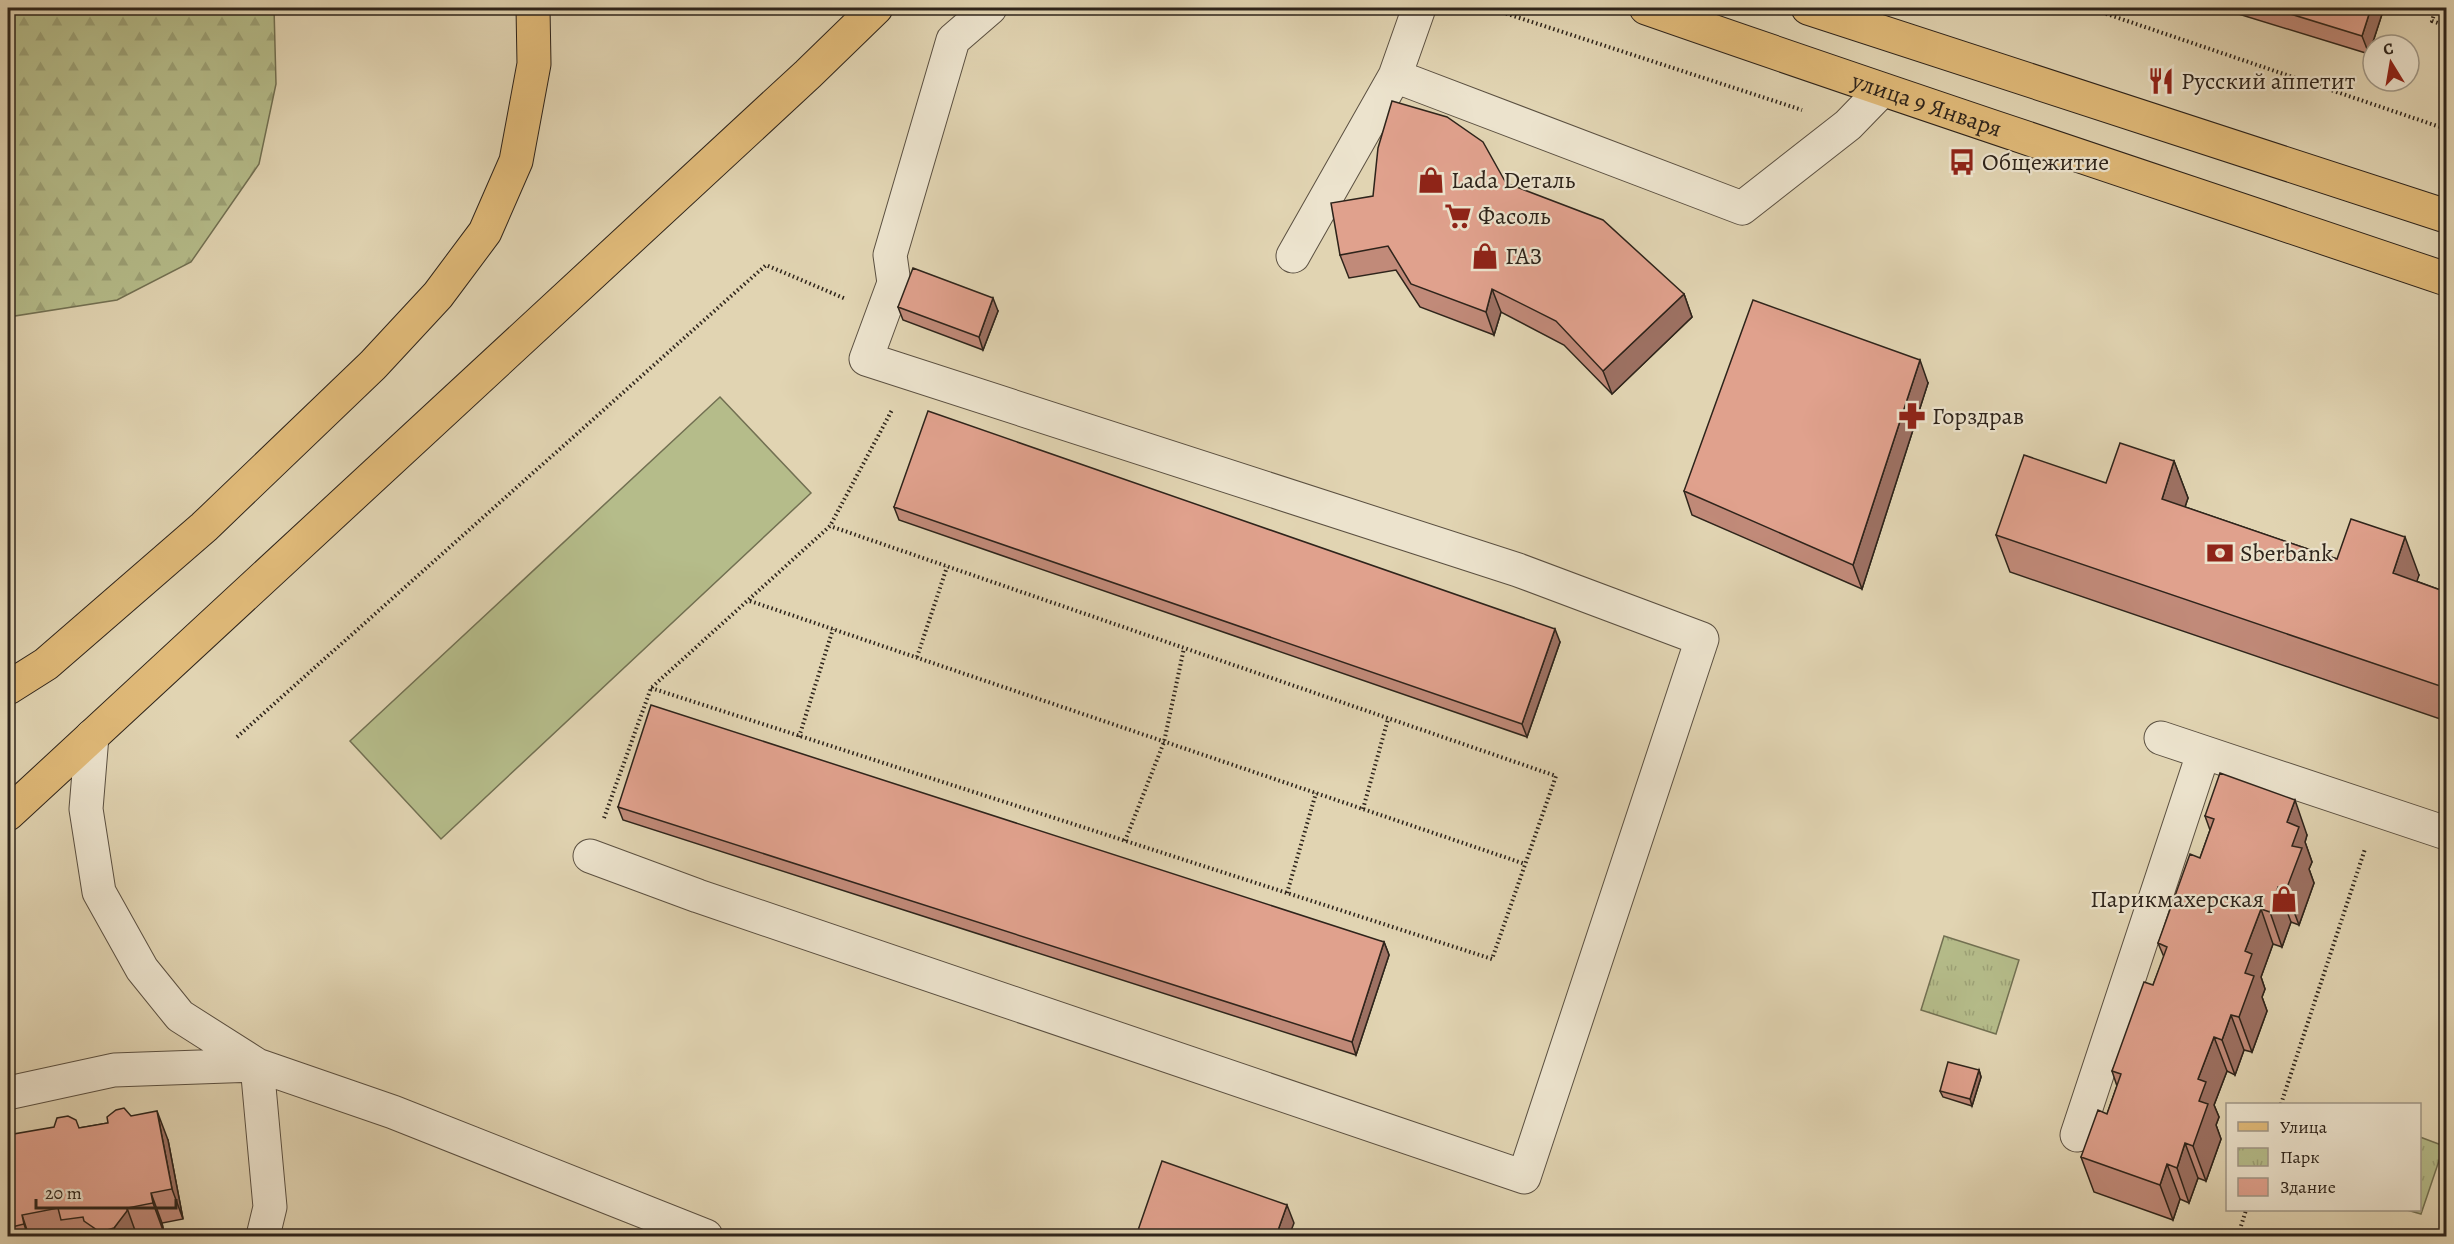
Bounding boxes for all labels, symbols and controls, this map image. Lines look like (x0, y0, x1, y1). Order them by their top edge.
north arrow (2361, 33, 2421, 93)
text: С (2381, 37, 2395, 61)
street label: улица 9 Января (1847, 64, 2006, 145)
place label: Русский аппетит (2181, 65, 2356, 97)
restaurant icon: Русский аппетит (2146, 66, 2176, 96)
place label: Общежитие (1982, 146, 2109, 178)
bus stop icon: Общежитие (1947, 147, 1977, 177)
place label: Lada Dеталь (1451, 164, 1576, 196)
shop icon: Lada Dеталь (1416, 165, 1446, 195)
place label: Фасоль (1478, 200, 1551, 232)
supermarket icon: Фасоль (1443, 201, 1473, 231)
place label: ГАЗ (1505, 240, 1542, 272)
shop icon: ГАЗ (1470, 241, 1500, 271)
place label: Горздрав (1932, 400, 2024, 432)
pharmacy icon: Горздрав (1897, 401, 1927, 431)
place label: Sberbank (2240, 537, 2333, 569)
bank icon: Sberbank (2205, 538, 2235, 568)
place label: Парикмахерская (2090, 883, 2264, 915)
shop icon: Парикмахерская (2269, 884, 2299, 914)
legend (2226, 1103, 2421, 1211)
text: Улица (2280, 1115, 2328, 1139)
text: Парк (2280, 1145, 2320, 1169)
scale bar (36, 1172, 176, 1210)
text: Здание (2280, 1175, 2336, 1199)
text: 20 m (45, 1181, 82, 1205)

